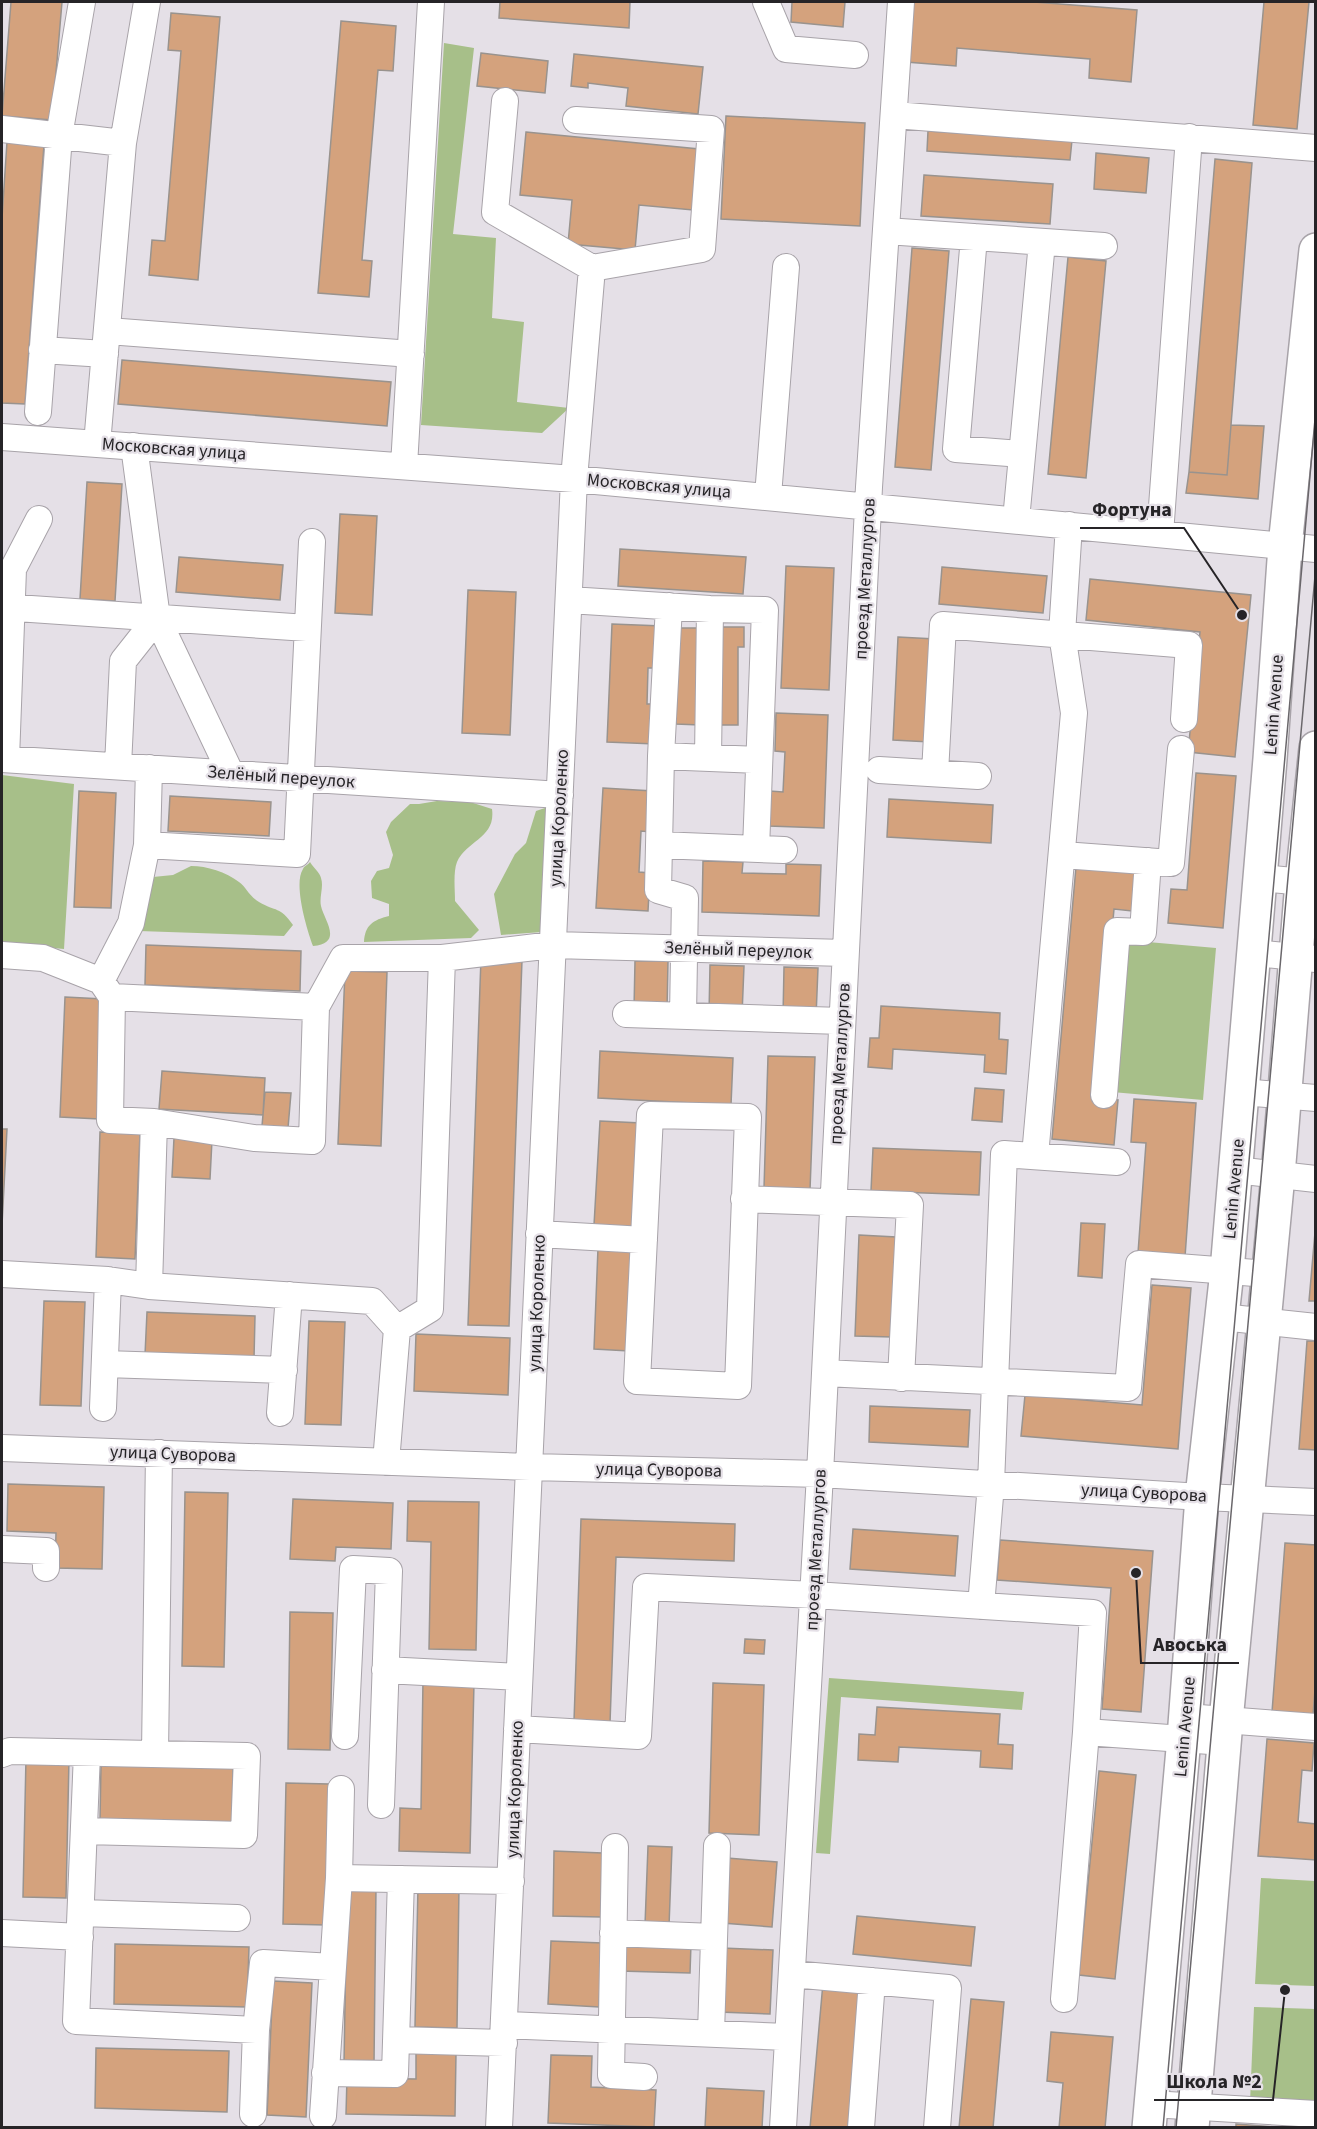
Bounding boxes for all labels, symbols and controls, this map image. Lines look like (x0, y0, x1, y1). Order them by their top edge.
street label: Московская улица (101, 431, 247, 467)
street label: Московская улица (586, 467, 732, 505)
callout: Фортуна (1080, 490, 1184, 528)
text: Фортуна (1092, 496, 1172, 524)
street label: проезд Металлургов (848, 498, 882, 660)
street label: Lenin Avenue (1258, 654, 1290, 756)
street label: улица Короленко (543, 749, 575, 887)
street label: Зелёный переулок (206, 759, 356, 795)
street label: Зелёный переулок (664, 935, 812, 965)
street label: проезд Металлургов (823, 983, 857, 1145)
street label: Lenin Avenue (1217, 1138, 1251, 1240)
street label: улица Короленко (522, 1234, 552, 1372)
street label: улица Суворова (110, 1439, 236, 1469)
street label: улица Суворова (596, 1456, 722, 1484)
street label: проезд Металлургов (799, 1469, 833, 1631)
street label: улица Суворова (1080, 1477, 1208, 1509)
callout: Авоська (1141, 1625, 1239, 1663)
text: Авоська (1152, 1631, 1227, 1659)
street label: Lenin Avenue (1168, 1676, 1202, 1778)
street label: улица Короленко (500, 1720, 530, 1858)
callout: Школа №2 (1154, 2062, 1273, 2100)
text: Школа №2 (1166, 2068, 1262, 2096)

